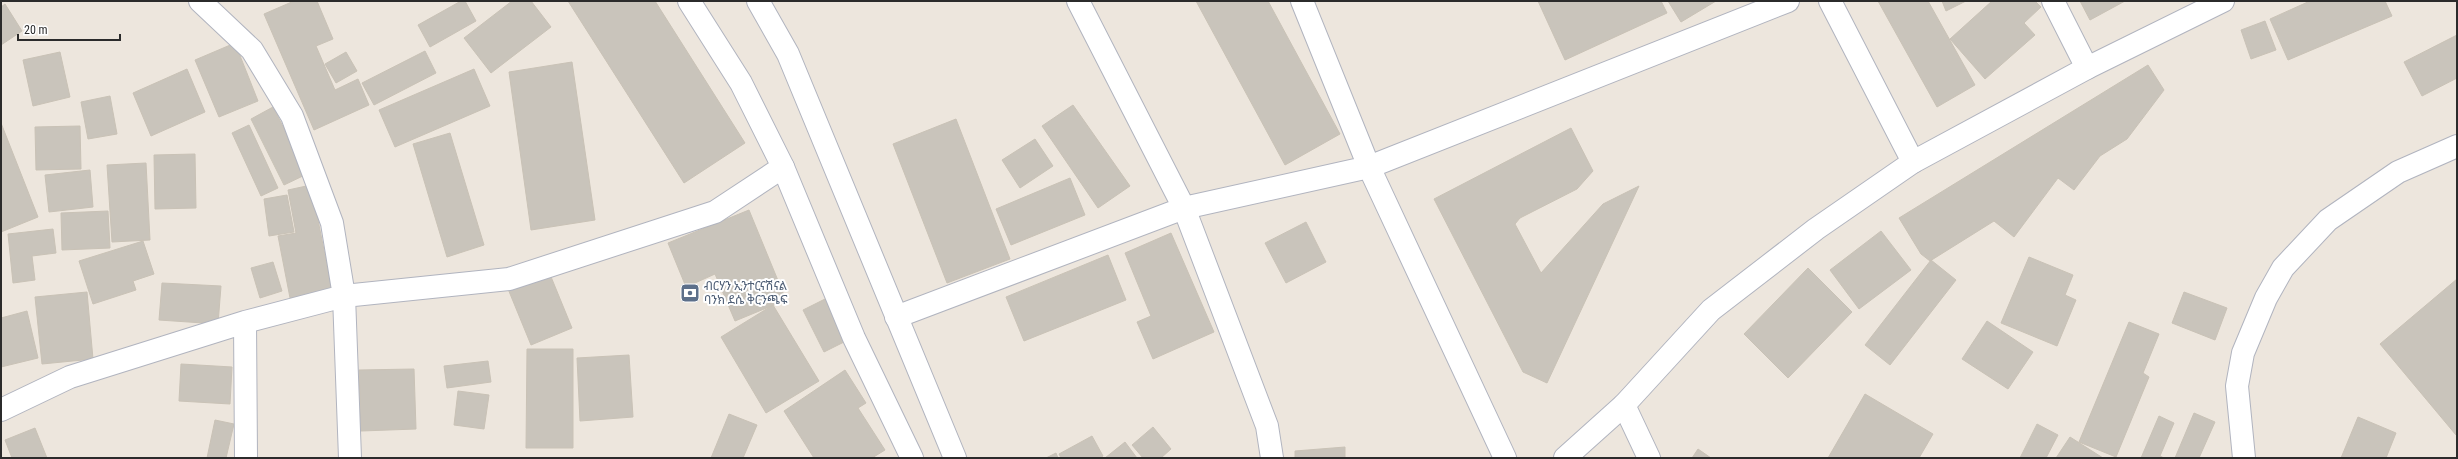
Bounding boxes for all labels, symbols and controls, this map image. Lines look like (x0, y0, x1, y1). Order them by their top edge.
scale bar (18, 16, 120, 42)
text: 20 m (24, 23, 48, 37)
place label: ብርሃን ኢንተርናሽናል ባንክ ደሴ ቅርንጫፍ (704, 279, 788, 307)
bank icon: ብርሃን ኢንተርናሽናል ባንክ ደሴ ቅርንጫፍ (679, 282, 701, 304)

